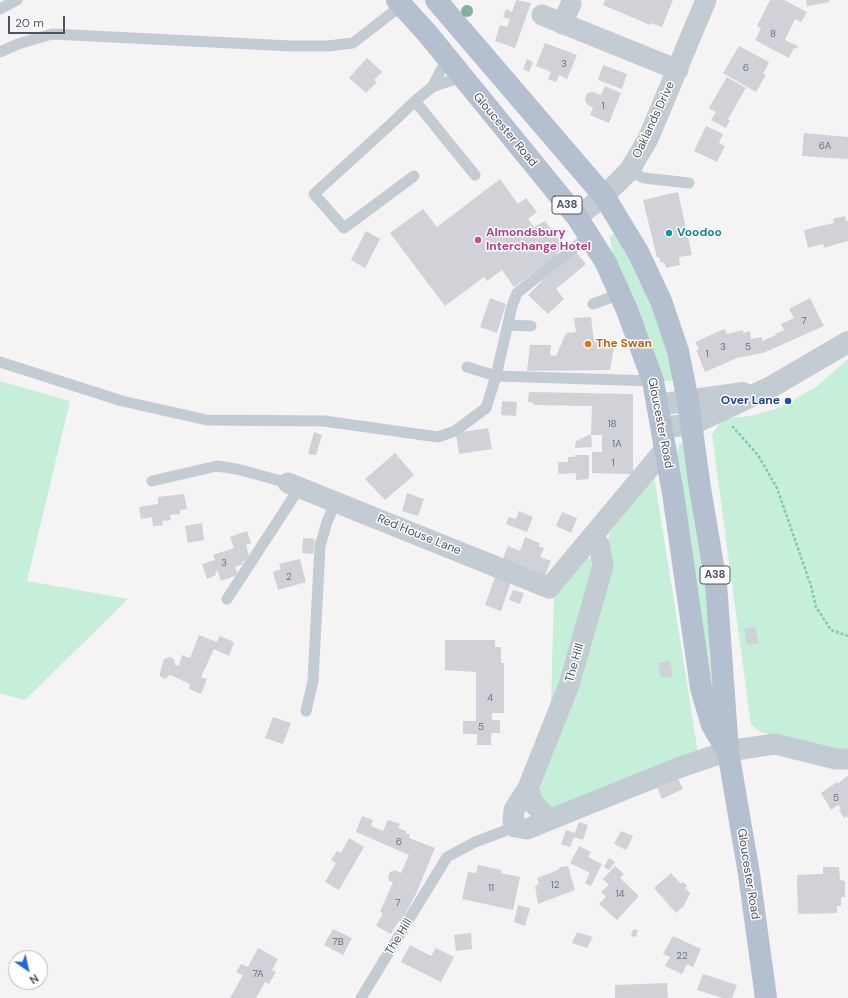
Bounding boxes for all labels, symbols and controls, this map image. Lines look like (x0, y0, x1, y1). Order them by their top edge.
scale bar (10, 8, 67, 34)
text: 20 m (15, 15, 44, 31)
house number: 8 (770, 28, 776, 40)
house number: 3 (561, 58, 567, 70)
house number: 6 (743, 62, 749, 74)
street label: Oaklands Drive (630, 79, 678, 161)
street label: Gloucester Road (470, 90, 540, 170)
house number: 1 (601, 100, 605, 112)
house number: 6A (819, 140, 831, 152)
road number: A38 (552, 196, 582, 214)
place label: Almondsbury Interchange Hotel (486, 226, 591, 254)
place label: Voodoo (677, 226, 722, 240)
marker: Voodoo (664, 228, 674, 238)
marker: Almondsbury Interchange Hotel (473, 235, 483, 245)
house number: 7 (801, 315, 807, 327)
place label: The Swan (596, 337, 652, 351)
marker: The Swan (583, 339, 593, 349)
house number: 3 (720, 341, 726, 353)
house number: 5 (745, 341, 751, 353)
house number: 1 (705, 348, 709, 360)
street label: Gloucester Road (644, 376, 676, 470)
place label: Over Lane (721, 394, 780, 408)
marker: Over Lane (783, 396, 793, 406)
house number: 18 (607, 418, 617, 430)
house number: 1A (612, 438, 622, 450)
house number: 1 (611, 457, 615, 469)
street label: Red House Lane (375, 512, 463, 558)
house number: 3 (221, 557, 227, 569)
road number: A38 (700, 566, 730, 584)
house number: 2 (286, 571, 292, 583)
street label: The Hill (563, 642, 587, 684)
house number: 4 (487, 692, 493, 704)
house number: 5 (478, 721, 484, 733)
house number: 5 (833, 792, 839, 804)
street label: Gloucester Road (734, 827, 762, 921)
house number: 6 (396, 836, 402, 848)
house number: 12 (551, 879, 559, 891)
house number: 11 (488, 882, 494, 894)
house number: 14 (615, 888, 625, 900)
house number: 7 (395, 897, 401, 909)
street label: The Hill (383, 916, 415, 958)
house number: 7B (332, 936, 344, 948)
north arrow (8, 950, 48, 990)
house number: 22 (676, 950, 688, 962)
house number: 7A (252, 968, 264, 980)
text: N (27, 971, 41, 987)

